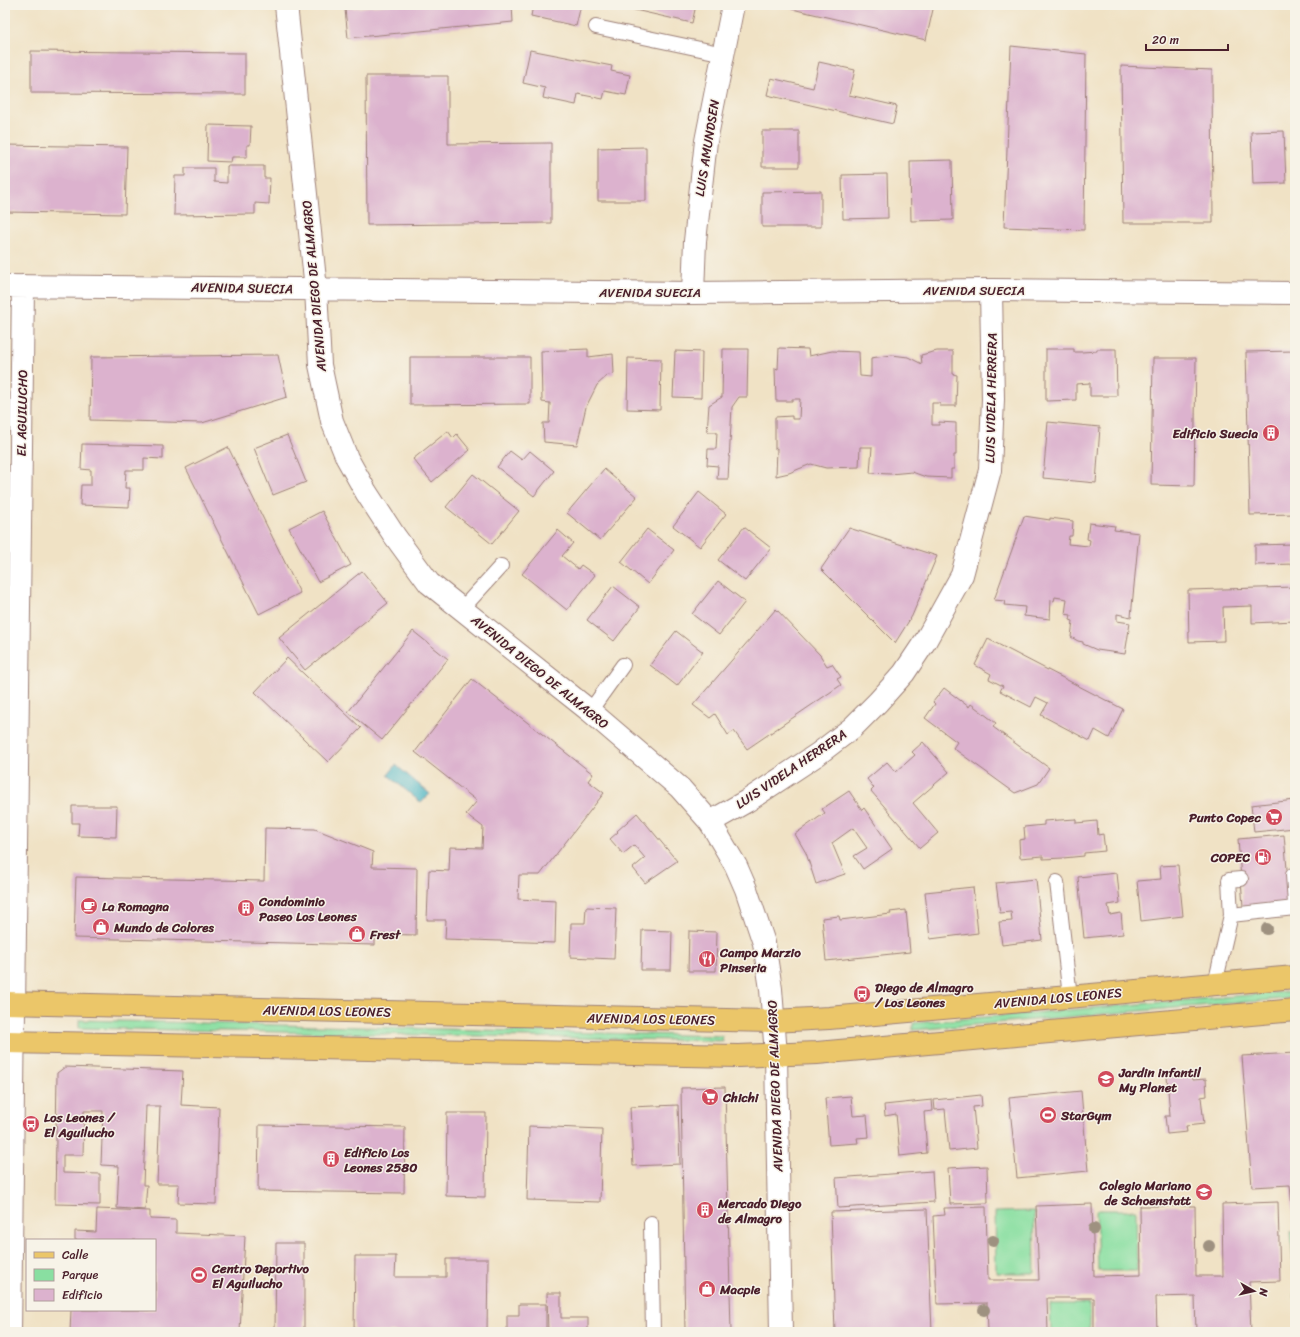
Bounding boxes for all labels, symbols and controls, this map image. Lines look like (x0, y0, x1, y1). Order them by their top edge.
scale bar (1146, 26, 1228, 52)
text: 20 m (1152, 29, 1179, 51)
street label: LUIS AMUNDSEN (688, 98, 726, 198)
street label: AVENIDA DIEGO DE ALMAGRO (295, 199, 333, 374)
street label: AVENIDA SUECIA (190, 276, 293, 300)
street label: AVENIDA SUECIA (922, 279, 1025, 302)
street label: AVENIDA SUECIA (598, 281, 701, 304)
street label: LUIS VIDELA HERRERA (978, 333, 1004, 463)
street label: EL AGUILUCHO (10, 369, 34, 457)
place label: Edificio Suecia (1172, 422, 1258, 445)
building icon: Edificio Suecia (1261, 423, 1281, 443)
street label: AVENIDA DIEGO DE ALMAGRO (465, 608, 614, 735)
street label: LUIS VIDELA HERRERA (731, 723, 851, 815)
place label: Punto Copec (1189, 806, 1261, 829)
supermarket icon: Punto Copec (1264, 807, 1284, 827)
place label: COPEC (1210, 846, 1250, 869)
fuel station icon: COPEC (1253, 847, 1273, 867)
place label: Condominio Paseo Los Leones (258, 890, 358, 928)
place label: La Romagna (102, 895, 170, 918)
cafe icon: La Romagna (79, 896, 99, 916)
building icon: Condominio Paseo Los Leones (236, 898, 256, 918)
place label: Mundo de Colores (113, 916, 215, 939)
shop icon: Mundo de Colores (91, 917, 111, 937)
place label: Frest (369, 923, 401, 946)
shop icon: Frest (347, 924, 367, 944)
place label: Campo Marzio Pinseria (719, 941, 801, 979)
restaurant icon: Campo Marzio Pinseria (697, 949, 717, 969)
place label: Diego de Almagro / Los Leones (874, 976, 974, 1014)
street label: AVENIDA LOS LEONES (992, 981, 1123, 1015)
bus stop icon: Diego de Almagro / Los Leones (852, 984, 872, 1004)
street label: AVENIDA LOS LEONES (262, 998, 391, 1024)
street label: AVENIDA DIEGO DE ALMAGRO (761, 1000, 790, 1173)
street label: AVENIDA LOS LEONES (586, 1006, 715, 1032)
place label: Jardin infantil My Planet (1118, 1061, 1202, 1099)
school or university icon: Jardin infantil My Planet (1096, 1069, 1116, 1089)
place label: Chichi (722, 1086, 760, 1109)
supermarket icon: Chichi (700, 1087, 720, 1107)
place label: StarGym (1060, 1104, 1111, 1127)
sports icon: StarGym (1038, 1105, 1058, 1125)
place label: Los Leones / El Aguilucho (44, 1106, 116, 1144)
bus stop icon: Los Leones / El Aguilucho (21, 1114, 41, 1134)
place label: Edificio Los Leones 2580 (344, 1141, 417, 1179)
building icon: Edificio Los Leones 2580 (321, 1149, 341, 1169)
place label: Colegio Mariano de Schoenstatt (1099, 1174, 1191, 1212)
school or university icon: Colegio Mariano de Schoenstatt (1194, 1182, 1214, 1202)
place label: Mercado Diego de Almagro (717, 1192, 802, 1230)
building icon: Mercado Diego de Almagro (695, 1200, 715, 1220)
legend (26, 1239, 156, 1311)
text: Calle (62, 1244, 89, 1266)
place label: Centro Deportivo El Aguilucho (211, 1257, 310, 1295)
text: Parque (62, 1264, 99, 1286)
sports icon: Centro Deportivo El Aguilucho (189, 1265, 209, 1285)
north arrow (1234, 1271, 1274, 1311)
place label: Macpie (719, 1278, 761, 1301)
shop icon: Macpie (697, 1279, 717, 1299)
text: Edificio (62, 1284, 102, 1306)
text: N (1253, 1286, 1273, 1298)

